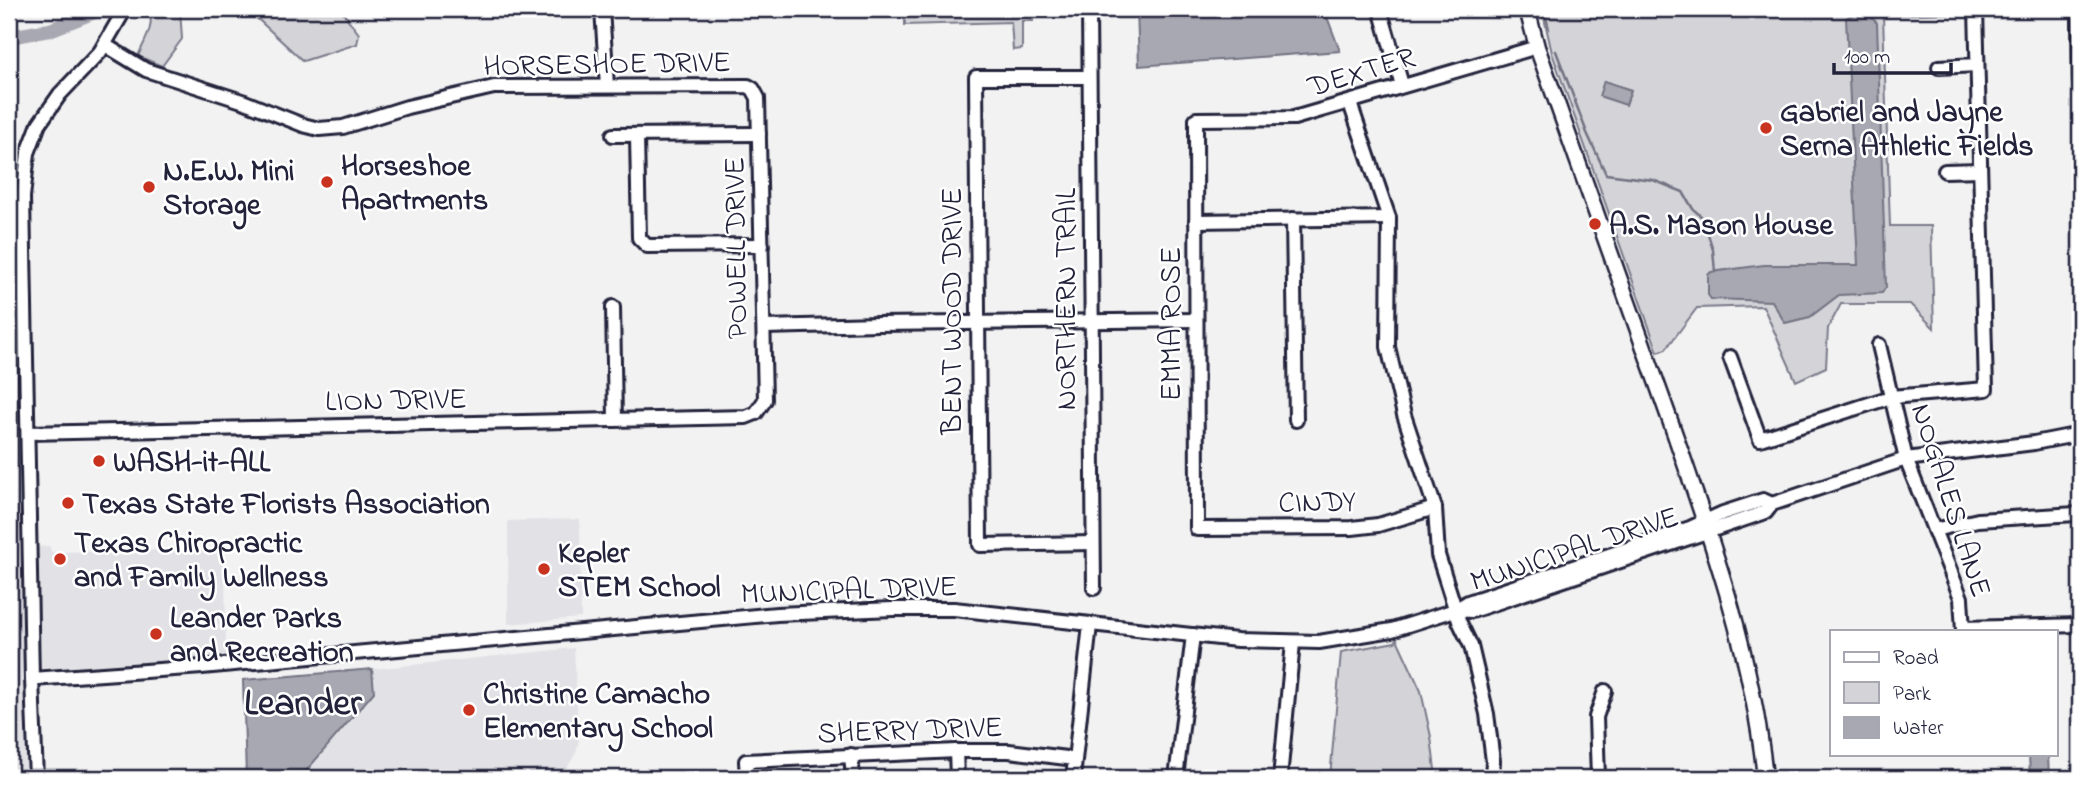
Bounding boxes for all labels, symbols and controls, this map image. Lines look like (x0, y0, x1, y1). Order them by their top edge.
scale bar (1834, 32, 1951, 76)
street label: DEXTER (1302, 37, 1421, 111)
street label: HORSESHOE DRIVE (483, 42, 731, 90)
text: 100 m (1844, 43, 1890, 73)
place label: Gabriel and Jayne Serna Athletic Fields (1780, 92, 2034, 170)
marker: Gabriel and Jayne Serna Athletic Fields (1758, 120, 1774, 136)
place label: Horseshoe Apartments (341, 146, 488, 224)
place label: N.E.W. Mini Storage (163, 151, 294, 230)
street label: POWELL DRIVE (714, 156, 762, 340)
marker: Horseshoe Apartments (319, 174, 335, 190)
marker: N.E.W. Mini Storage (141, 179, 157, 195)
street label: BENT WOOD DRIVE (932, 187, 976, 436)
street label: NORTHERN TRAIL (1046, 187, 1090, 410)
place label: A.S. Mason House (1609, 205, 1834, 249)
marker: A.S. Mason House (1587, 216, 1603, 232)
street label: EMMA ROSE (1151, 247, 1195, 401)
street label: LION DRIVE (325, 379, 467, 425)
street label: NOGALES LANE (1897, 398, 2001, 603)
place label: WASH-it-ALL (113, 442, 271, 486)
marker: WASH-it-ALL (91, 453, 107, 469)
street label: CINDY (1278, 481, 1356, 527)
place label: Texas State Florists Association (82, 484, 490, 528)
marker: Texas State Florists Association (60, 495, 76, 511)
street label: MUNICIPAL DRIVE (1465, 496, 1685, 605)
place label: Texas Chiropractic and Family Wellness (74, 523, 328, 601)
place label: Kepler STEM School (558, 533, 721, 611)
marker: Texas Chiropractic and Family Wellness (52, 551, 68, 567)
marker: Kepler STEM School (536, 561, 552, 577)
street label: MUNICIPAL DRIVE (740, 566, 958, 618)
place label: Leander Parks and Recreation (170, 598, 354, 676)
marker: Leander Parks and Recreation (148, 626, 164, 642)
legend (1830, 630, 2058, 756)
text: Road (1893, 644, 1939, 674)
place label: Christine Camacho Elementary School (483, 674, 713, 752)
district label: Leander (244, 678, 363, 732)
text: Park (1893, 680, 1932, 710)
marker: Christine Camacho Elementary School (461, 702, 477, 718)
street label: SHERRY DRIVE (817, 707, 1004, 757)
text: Water (1893, 714, 1944, 744)

